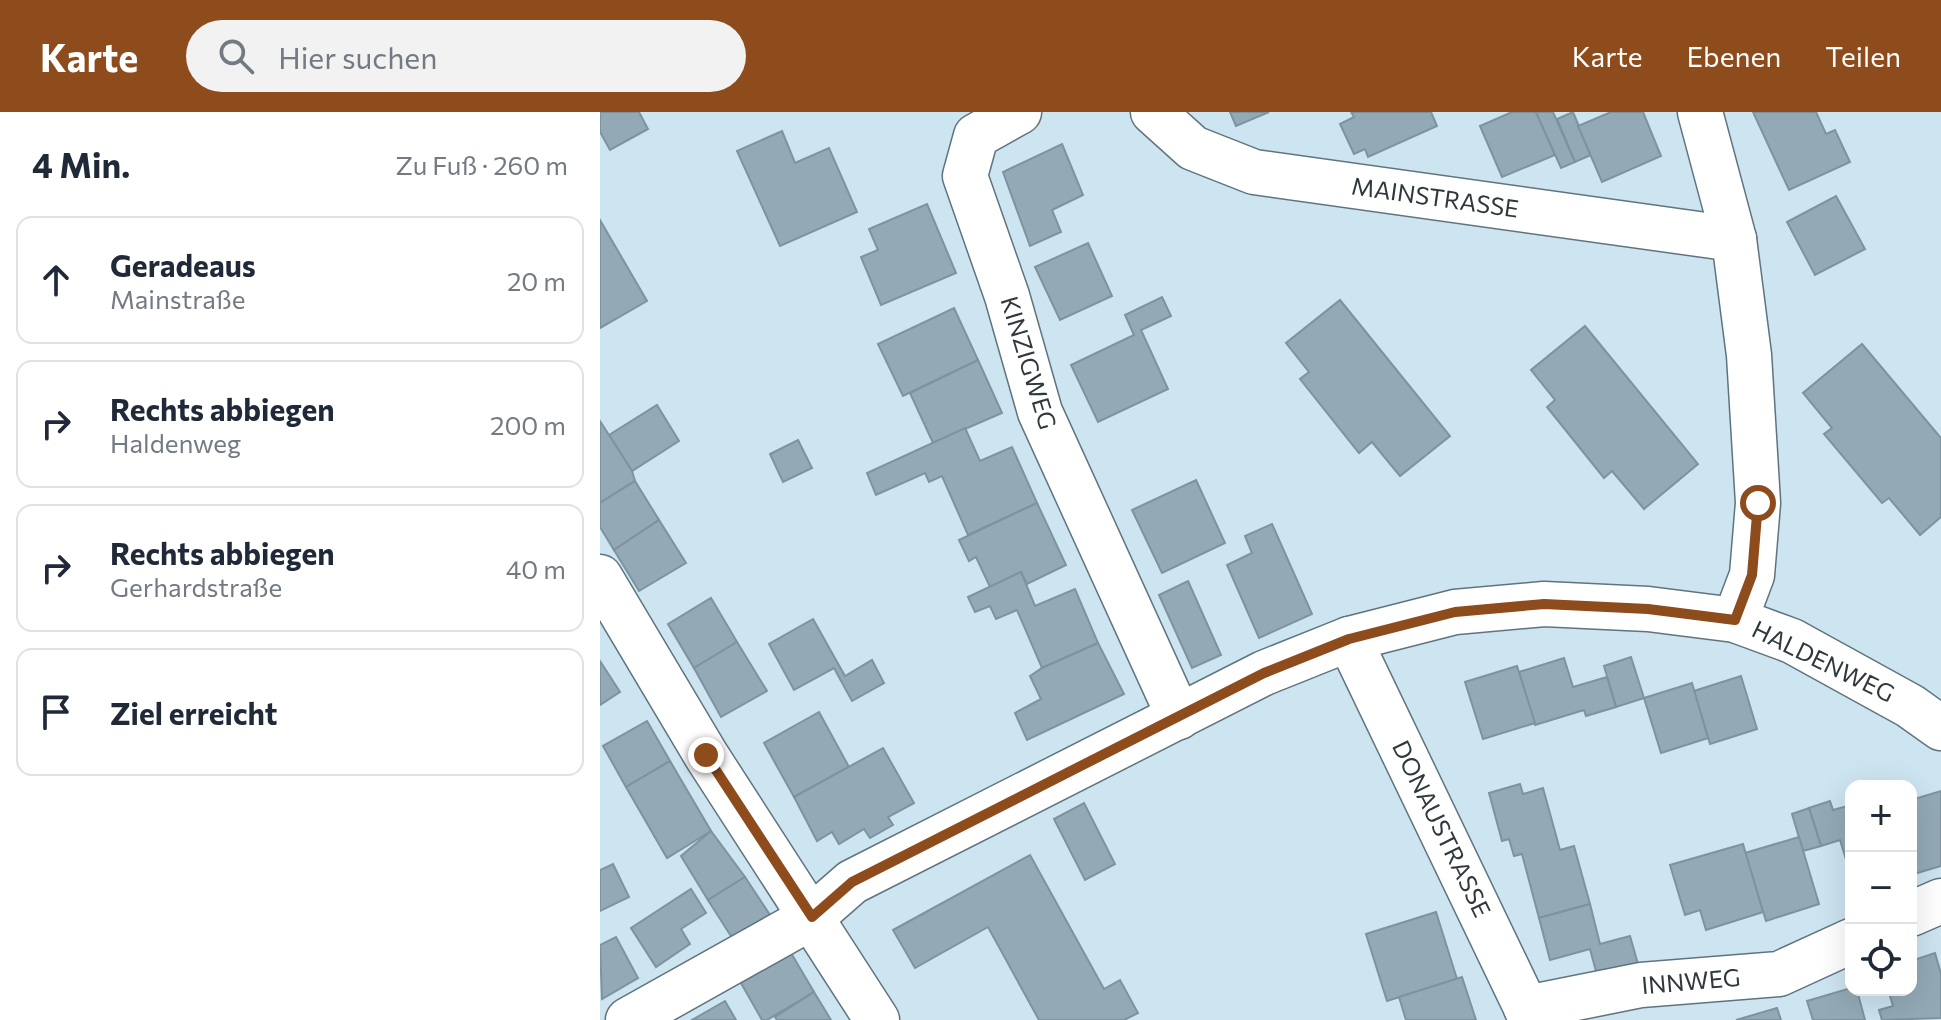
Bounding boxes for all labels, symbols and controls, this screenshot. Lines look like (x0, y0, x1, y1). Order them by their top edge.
search box (186, 20, 746, 92)
text: Karte (40, 33, 138, 80)
icon: search (214, 34, 258, 78)
text: Hier suchen (278, 38, 437, 75)
text: Karte (1572, 39, 1643, 73)
text: Ebenen (1687, 39, 1781, 73)
text: Teilen (1825, 39, 1901, 73)
text: 4 Min. (32, 143, 130, 185)
text: Zu Fuß · 260 m (395, 149, 568, 180)
street label: MAINSTRASSE (1350, 170, 1521, 223)
text: Geradeaus (110, 246, 256, 283)
icon: ahead (34, 258, 78, 302)
text: 20 m (507, 265, 566, 296)
text: Mainstraße (110, 283, 245, 314)
street label: KINZIGWEG (995, 293, 1063, 433)
text: Rechts abbiegen (110, 390, 335, 427)
icon: right (34, 402, 78, 446)
text: 200 m (490, 409, 566, 440)
text: Haldenweg (110, 427, 241, 458)
route start (1740, 485, 1776, 521)
text: Rechts abbiegen (110, 534, 335, 571)
icon: right (34, 546, 78, 590)
text: 40 m (506, 553, 566, 584)
text: Gerhardstraße (110, 571, 282, 602)
street label: HALDENWEG (1748, 614, 1900, 708)
icon: arrive (34, 690, 78, 734)
text: Ziel erreicht (110, 694, 278, 731)
street label: DONAUSTRASSE (1387, 735, 1498, 921)
route end (688, 737, 724, 773)
map controls (1845, 780, 1917, 996)
button: + (1845, 780, 1917, 852)
button: − (1845, 852, 1917, 924)
button: locate (1845, 924, 1917, 996)
street label: INNWEG (1640, 962, 1742, 999)

